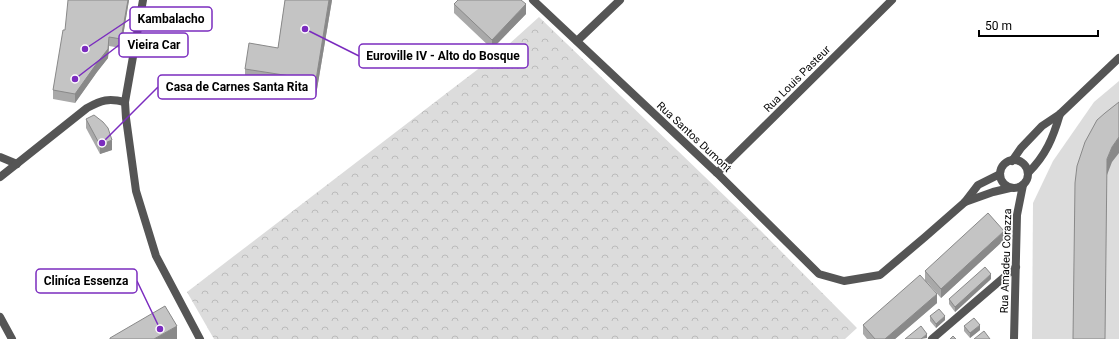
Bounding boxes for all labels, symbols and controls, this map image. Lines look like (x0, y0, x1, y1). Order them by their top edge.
callout: Kambalacho (130, 7, 212, 31)
text: Kambalacho (138, 12, 205, 26)
scale bar (979, 12, 1098, 38)
text: 50 m (985, 19, 1012, 33)
callout: Vieira Car (119, 33, 188, 57)
text: Vieira Car (128, 38, 181, 52)
street label: Rua Louis Pasteur (761, 43, 833, 115)
callout: Euroville IV - Alto do Bosque (359, 44, 528, 68)
text: Euroville IV - Alto do Bosque (366, 49, 520, 63)
callout: Casa de Carnes Santa Rita (158, 75, 316, 99)
text: Casa de Carnes Santa Rita (166, 80, 309, 94)
street label: Rua Santos Dumont (654, 99, 734, 175)
street label: Rua Amadeu Corazza (998, 208, 1014, 314)
callout: Cliníca Essenza (36, 269, 137, 293)
text: Cliníca Essenza (44, 274, 129, 288)

